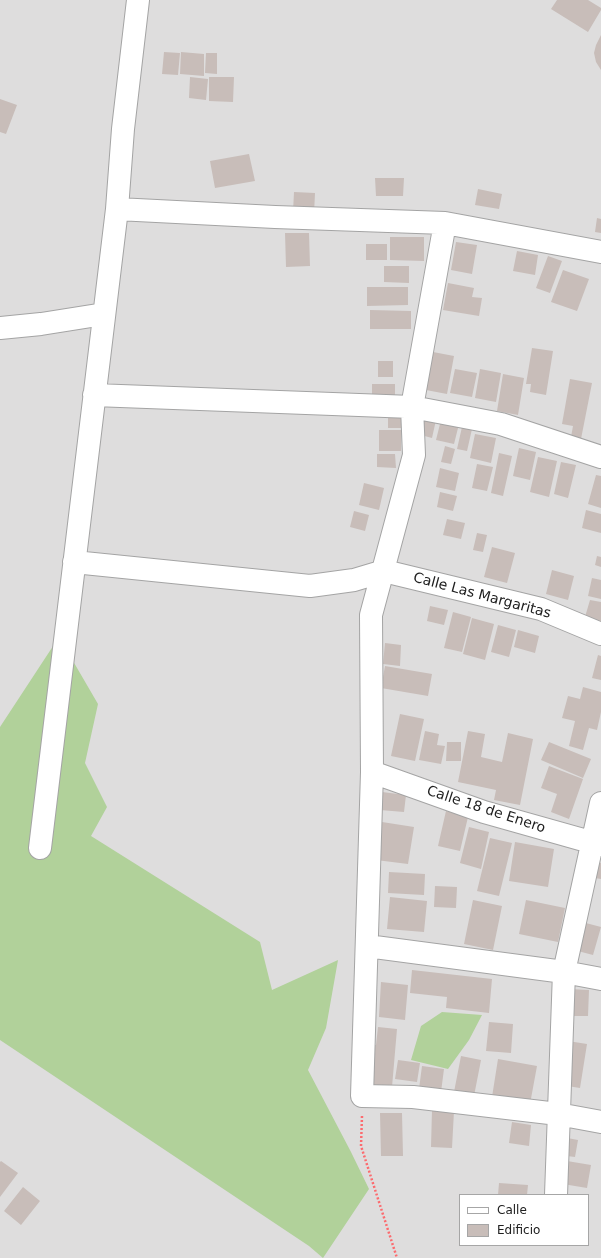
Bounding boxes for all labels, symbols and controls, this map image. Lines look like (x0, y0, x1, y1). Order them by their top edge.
street label: Calle Las Margaritas (411, 570, 553, 622)
street label: Calle 18 de Enero (425, 783, 547, 837)
legend (459, 1194, 589, 1246)
text: Calle (497, 1203, 527, 1217)
text: Edificio (497, 1223, 540, 1237)

